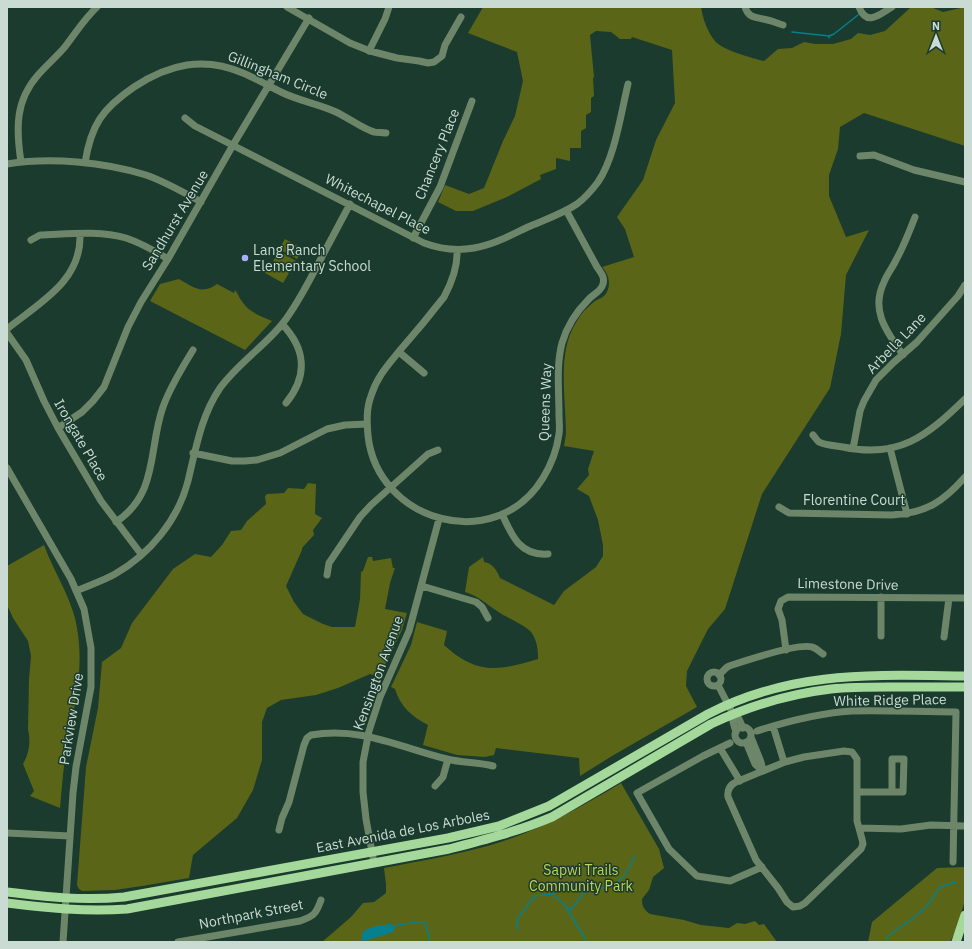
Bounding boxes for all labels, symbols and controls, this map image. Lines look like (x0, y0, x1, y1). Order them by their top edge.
north arrow (916, 16, 956, 56)
text: N (932, 19, 940, 33)
street label: Gillingham Circle (225, 47, 331, 103)
street label: Chancery Place (411, 106, 464, 202)
street label: Sandhurst Avenue (138, 166, 212, 274)
street label: Whitechapel Place (322, 170, 434, 239)
place label: Lang Ranch Elementary School (253, 241, 371, 275)
marker: Lang Ranch Elementary School (240, 253, 250, 263)
street label: Arbella Lane (862, 308, 930, 377)
street label: Queens Way (535, 363, 555, 441)
street label: Irongate Place (50, 396, 112, 484)
street label: Florentine Court (803, 491, 905, 509)
street label: Limestone Drive (797, 574, 899, 594)
street label: Kensington Avenue (349, 613, 407, 733)
street label: Parkview Drive (55, 672, 87, 766)
street label: White Ridge Place (833, 690, 947, 710)
street label: East Avenida de Los Arboles (315, 805, 491, 857)
park label: Sapwi Trails Community Park (529, 861, 634, 895)
street label: Northpark Street (197, 895, 305, 933)

